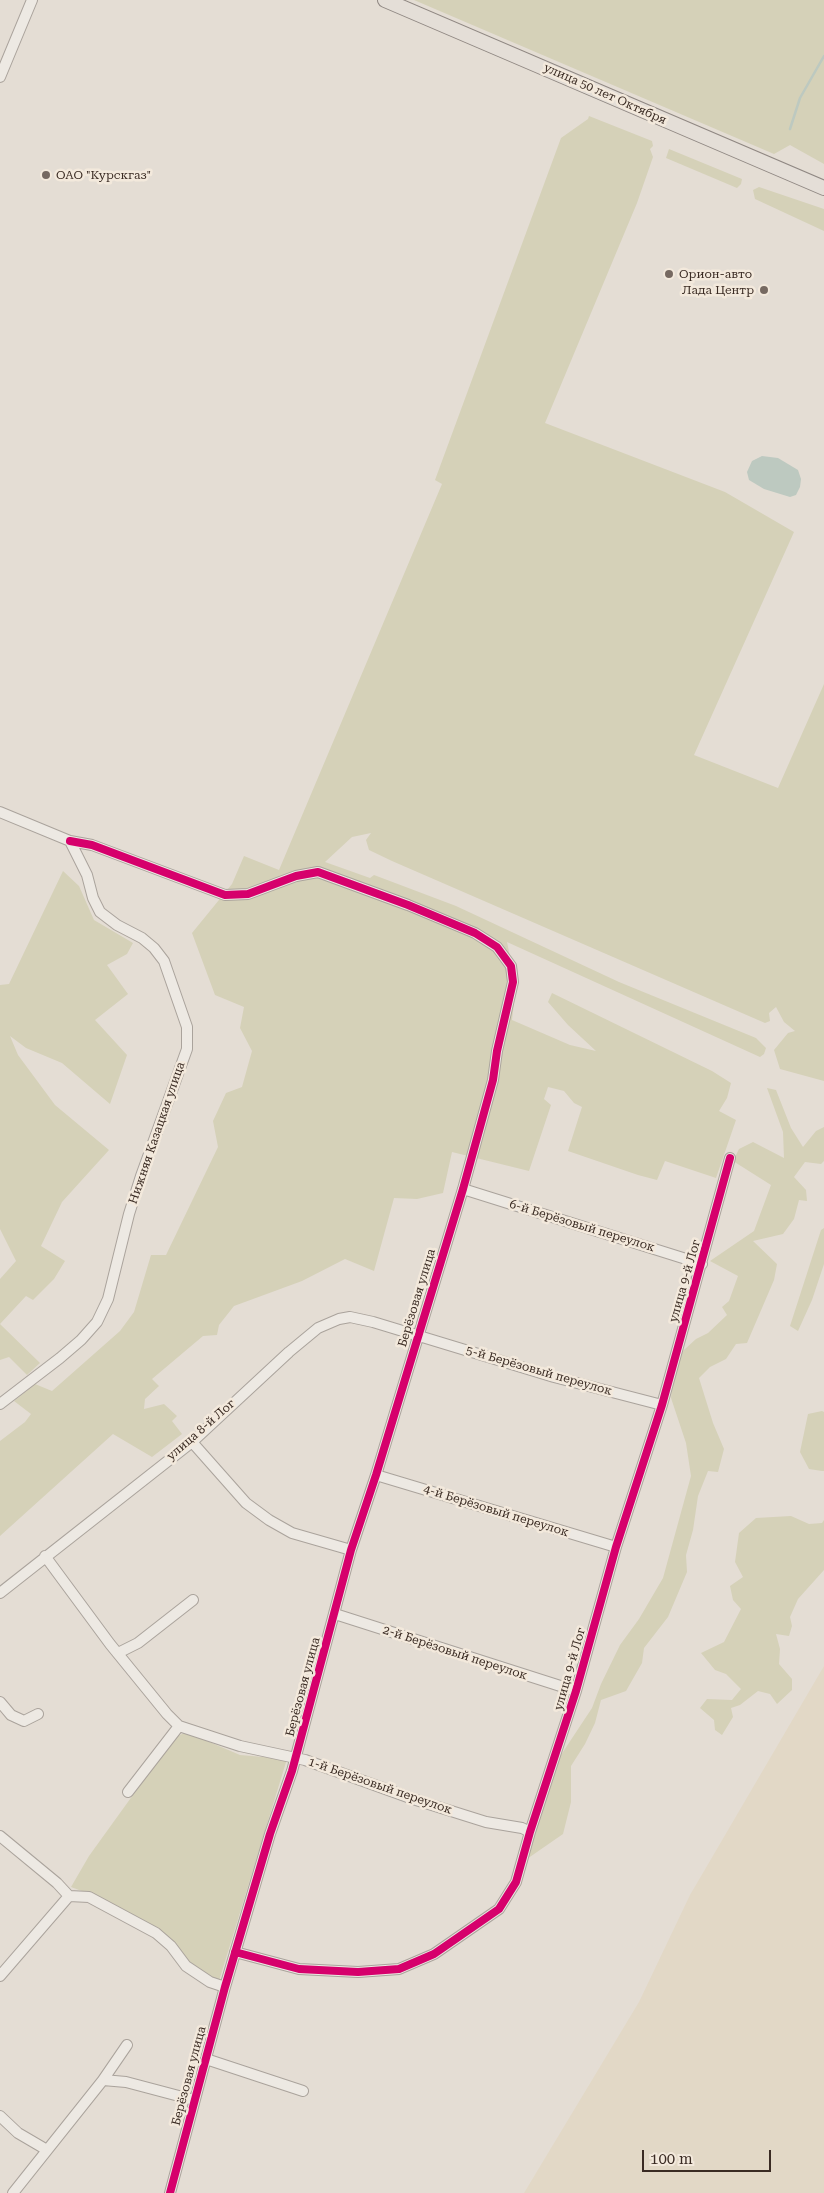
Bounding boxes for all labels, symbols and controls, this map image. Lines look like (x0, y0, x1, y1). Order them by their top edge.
street label: улица 50 лет Октября (541, 60, 669, 128)
place label: ОАО "Курскгаз" (56, 168, 151, 182)
marker: ОАО "Курскгаз" (40, 169, 52, 181)
place label: Орион-авто (679, 267, 752, 281)
marker: Орион-авто (663, 268, 675, 280)
place label: Лада Центр (682, 283, 754, 297)
marker: Лада Центр (758, 284, 770, 296)
street label: Нижняя Казацкая улица (126, 1060, 188, 1206)
street label: 6-й Берёзовый переулок (508, 1197, 656, 1255)
street label: улица 9-й Лог (666, 1238, 704, 1324)
street label: Берёзовая улица (395, 1247, 439, 1349)
street label: 5-й Берёзовый переулок (464, 1343, 614, 1399)
street label: улица 8-й Лог (164, 1396, 238, 1464)
street label: 4-й Берёзовый переулок (422, 1482, 570, 1540)
street label: 2-й Берёзовый переулок (381, 1623, 529, 1683)
street label: улица 9-й Лог (551, 1626, 589, 1712)
street label: Берёзовая улица (283, 1636, 323, 1738)
street label: 1-й Берёзовый переулок (306, 1755, 454, 1817)
street label: Берёзовая улица (169, 2025, 209, 2127)
scale bar (644, 2140, 773, 2172)
text: 100 m (650, 2150, 693, 2168)

